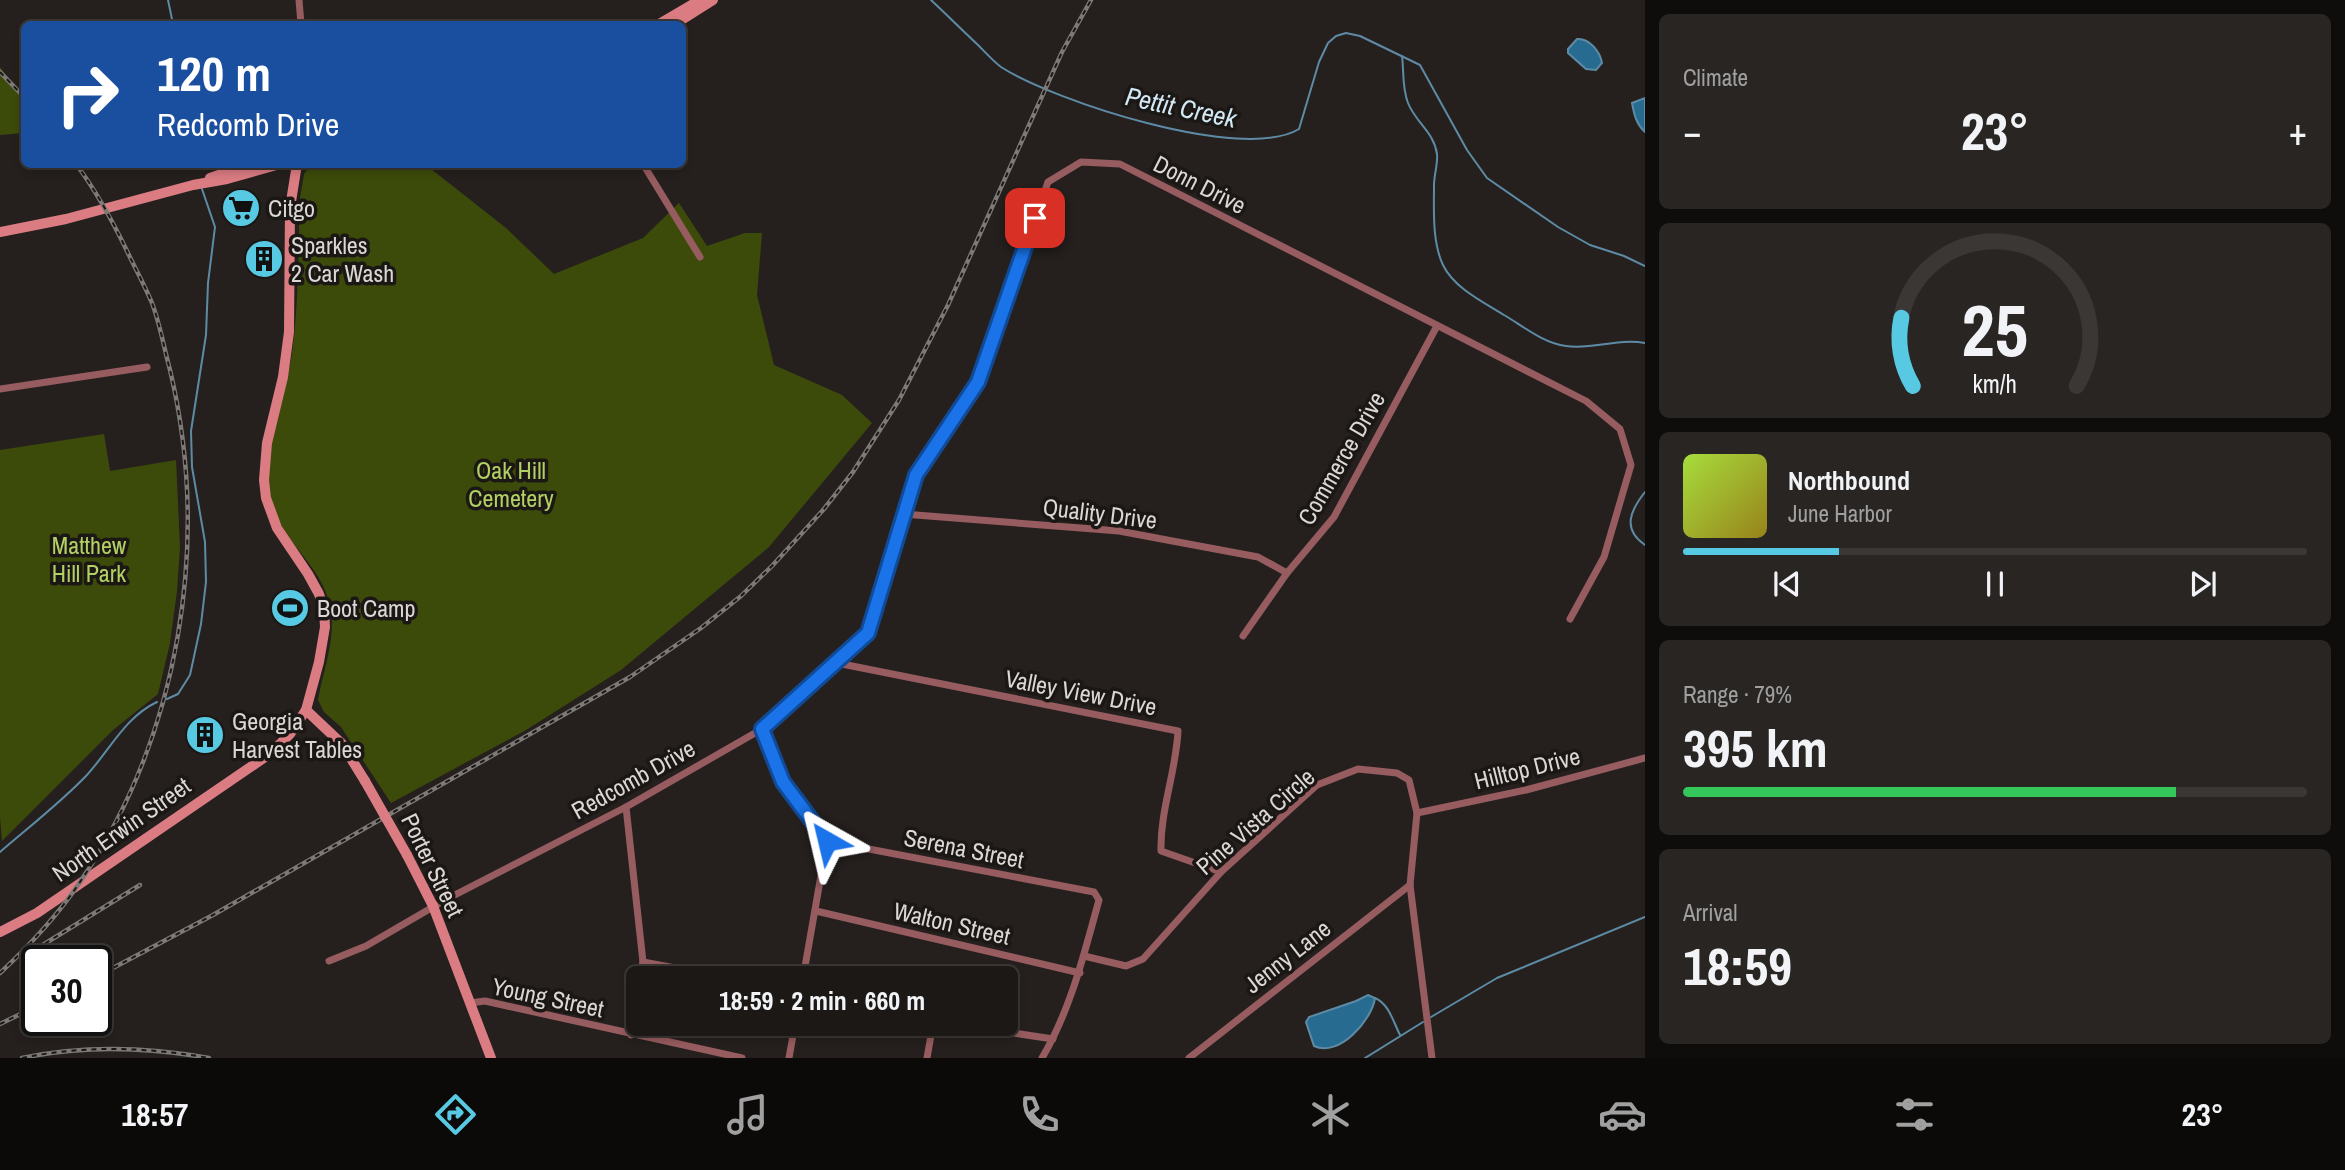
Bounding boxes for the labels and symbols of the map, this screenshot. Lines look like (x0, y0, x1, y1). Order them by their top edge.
water label: Pettit Creek (1122, 78, 1241, 136)
street label: Donn Drive (1148, 147, 1252, 221)
supermarket icon: Citgo (220, 187, 262, 229)
pin (1005, 188, 1065, 248)
place label: Citgo (268, 192, 315, 224)
place label: Sparkles 2 Car Wash (291, 229, 394, 289)
building icon: Sparkles 2 Car Wash (243, 238, 285, 280)
street label: Commerce Drive (1290, 386, 1392, 530)
park label: Oak Hill Cemetery (468, 454, 554, 514)
street label: Quality Drive (1041, 490, 1159, 536)
park label: Matthew Hill Park (52, 529, 127, 589)
sports icon: Boot Camp (269, 587, 311, 629)
place label: Boot Camp (317, 592, 415, 624)
street label: Valley View Drive (1003, 662, 1159, 722)
place label: Georgia Harvest Tables (232, 705, 362, 765)
building icon: Georgia Harvest Tables (184, 714, 226, 756)
street label: Redcomb Drive (565, 732, 701, 826)
street label: Hilltop Drive (1471, 739, 1583, 797)
street label: Pine Vista Circle (1189, 761, 1321, 881)
street label: North Erwin Street (46, 769, 197, 889)
position arrow (790, 804, 864, 878)
street label: Porter Street (394, 808, 472, 923)
street label: Serena Street (901, 821, 1027, 875)
street label: Walton Street (891, 894, 1014, 952)
street label: Jenny Lane (1237, 912, 1337, 1000)
speed limit sign: 30 (21, 945, 112, 1036)
street label: Young Street (489, 970, 607, 1025)

